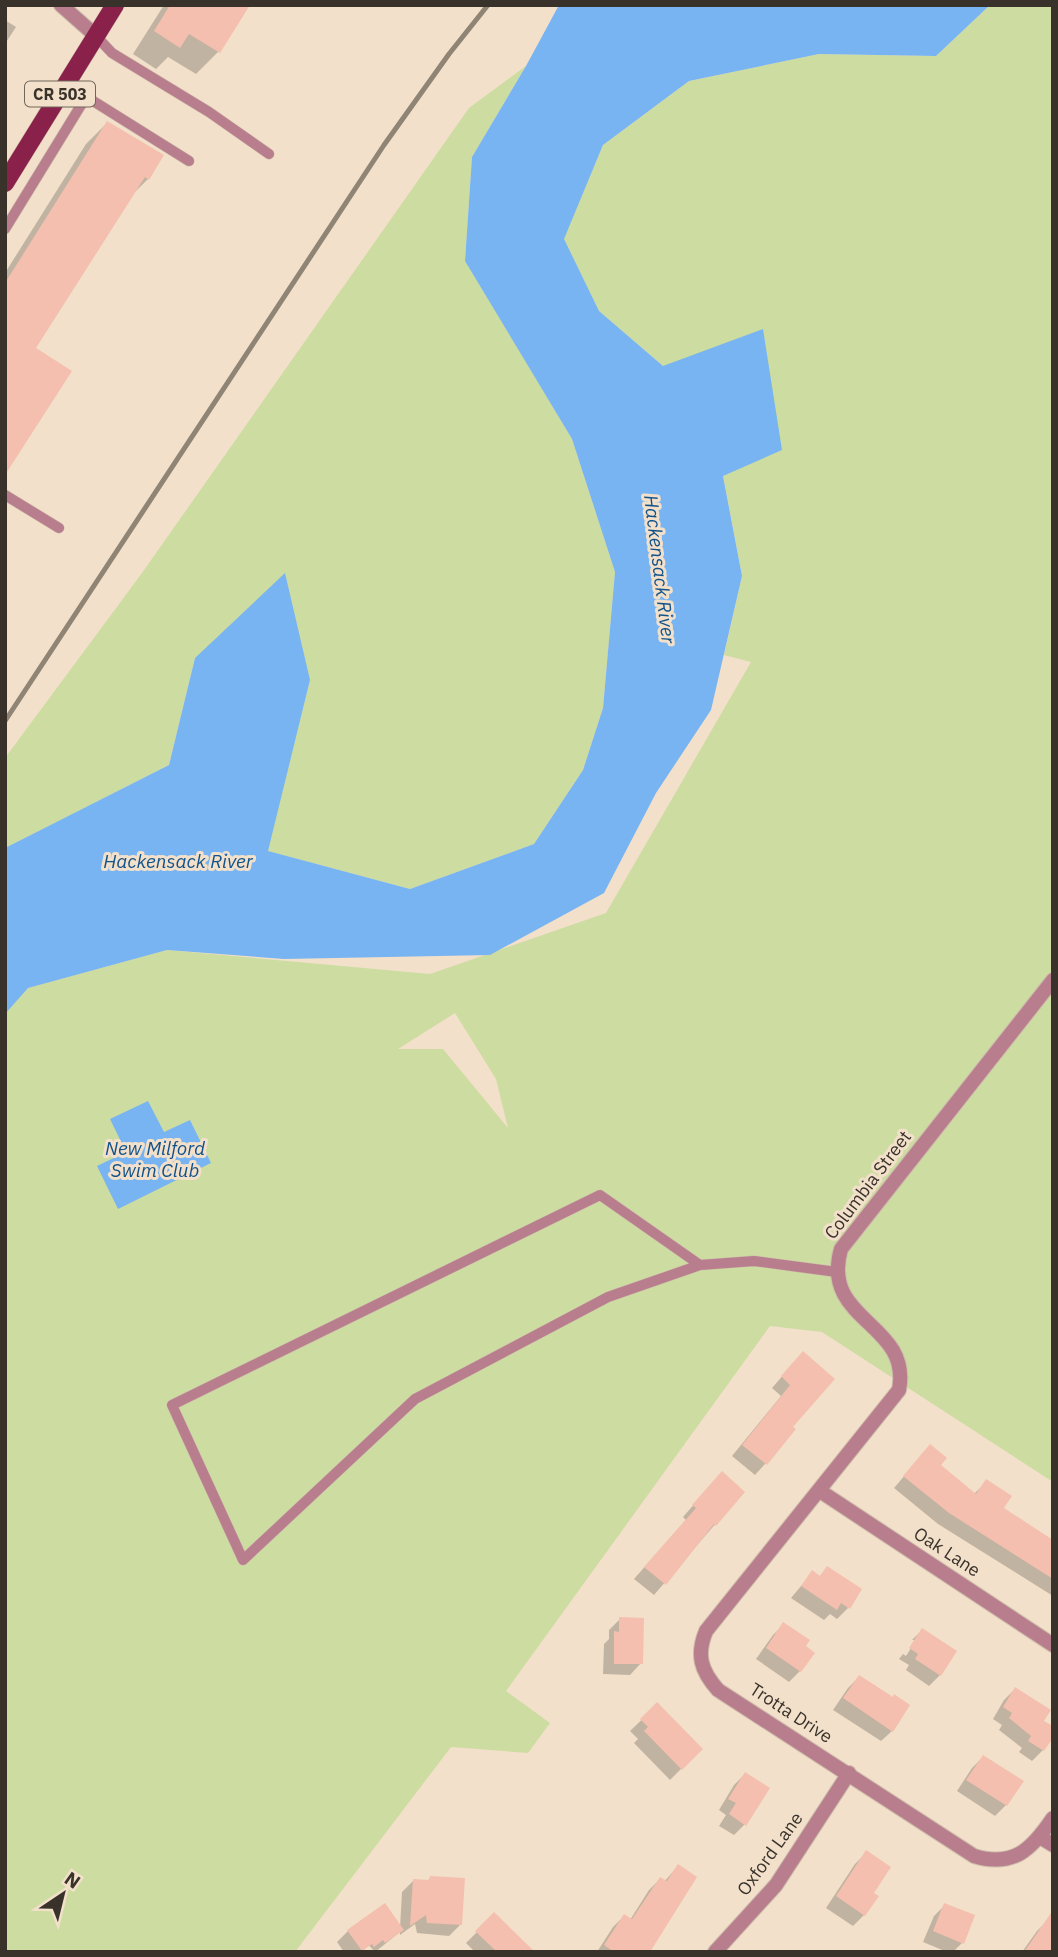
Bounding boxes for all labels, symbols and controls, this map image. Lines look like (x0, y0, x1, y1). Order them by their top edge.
road number: CR 503 (25, 82, 95, 106)
water label: Hackensack River (639, 493, 681, 646)
water label: Hackensack River (103, 849, 254, 873)
street label: Columbia Street (819, 1126, 916, 1244)
water label: New Milford Swim Club (105, 1136, 206, 1182)
street label: Oak Lane (910, 1522, 985, 1582)
street label: Trotta Drive (746, 1677, 837, 1748)
street label: Oxford Lane (732, 1807, 808, 1900)
north arrow (28, 1859, 98, 1929)
text: N (60, 1866, 85, 1894)

